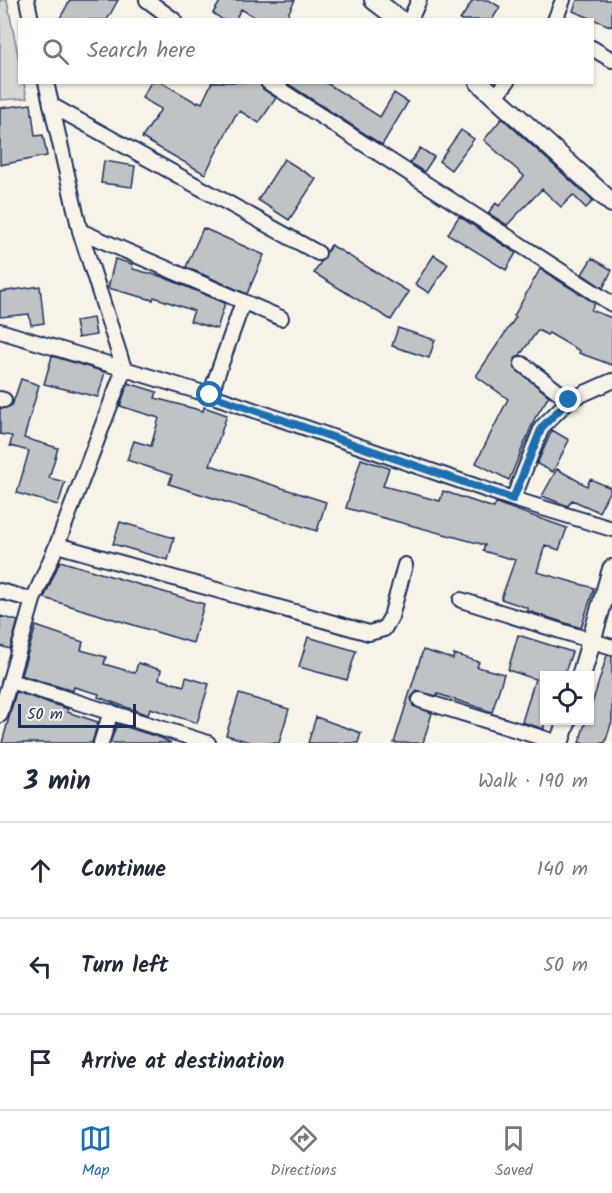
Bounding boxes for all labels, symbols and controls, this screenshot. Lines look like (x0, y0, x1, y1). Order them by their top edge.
search box (18, 18, 594, 84)
text: Search here (87, 34, 195, 69)
icon: search (39, 35, 72, 68)
route start (196, 381, 222, 407)
route end (555, 386, 581, 412)
map controls (540, 671, 594, 725)
button: locate (540, 671, 594, 725)
scale bar (18, 701, 136, 728)
text: 50 m (27, 702, 63, 727)
text: 3 min (24, 761, 91, 803)
text: Walk · 190 m (478, 766, 588, 798)
text: Continue (81, 853, 166, 888)
icon: ahead (24, 854, 57, 887)
text: 140 m (537, 854, 588, 886)
text: Turn left (81, 949, 168, 984)
icon: left (24, 950, 57, 983)
text: 50 m (543, 950, 588, 982)
text: Arrive at destination (81, 1045, 284, 1080)
icon: arrive (24, 1046, 57, 1079)
tab: Map (79, 1122, 112, 1183)
tab: Directions (270, 1122, 337, 1183)
tab: Saved (495, 1122, 533, 1183)

